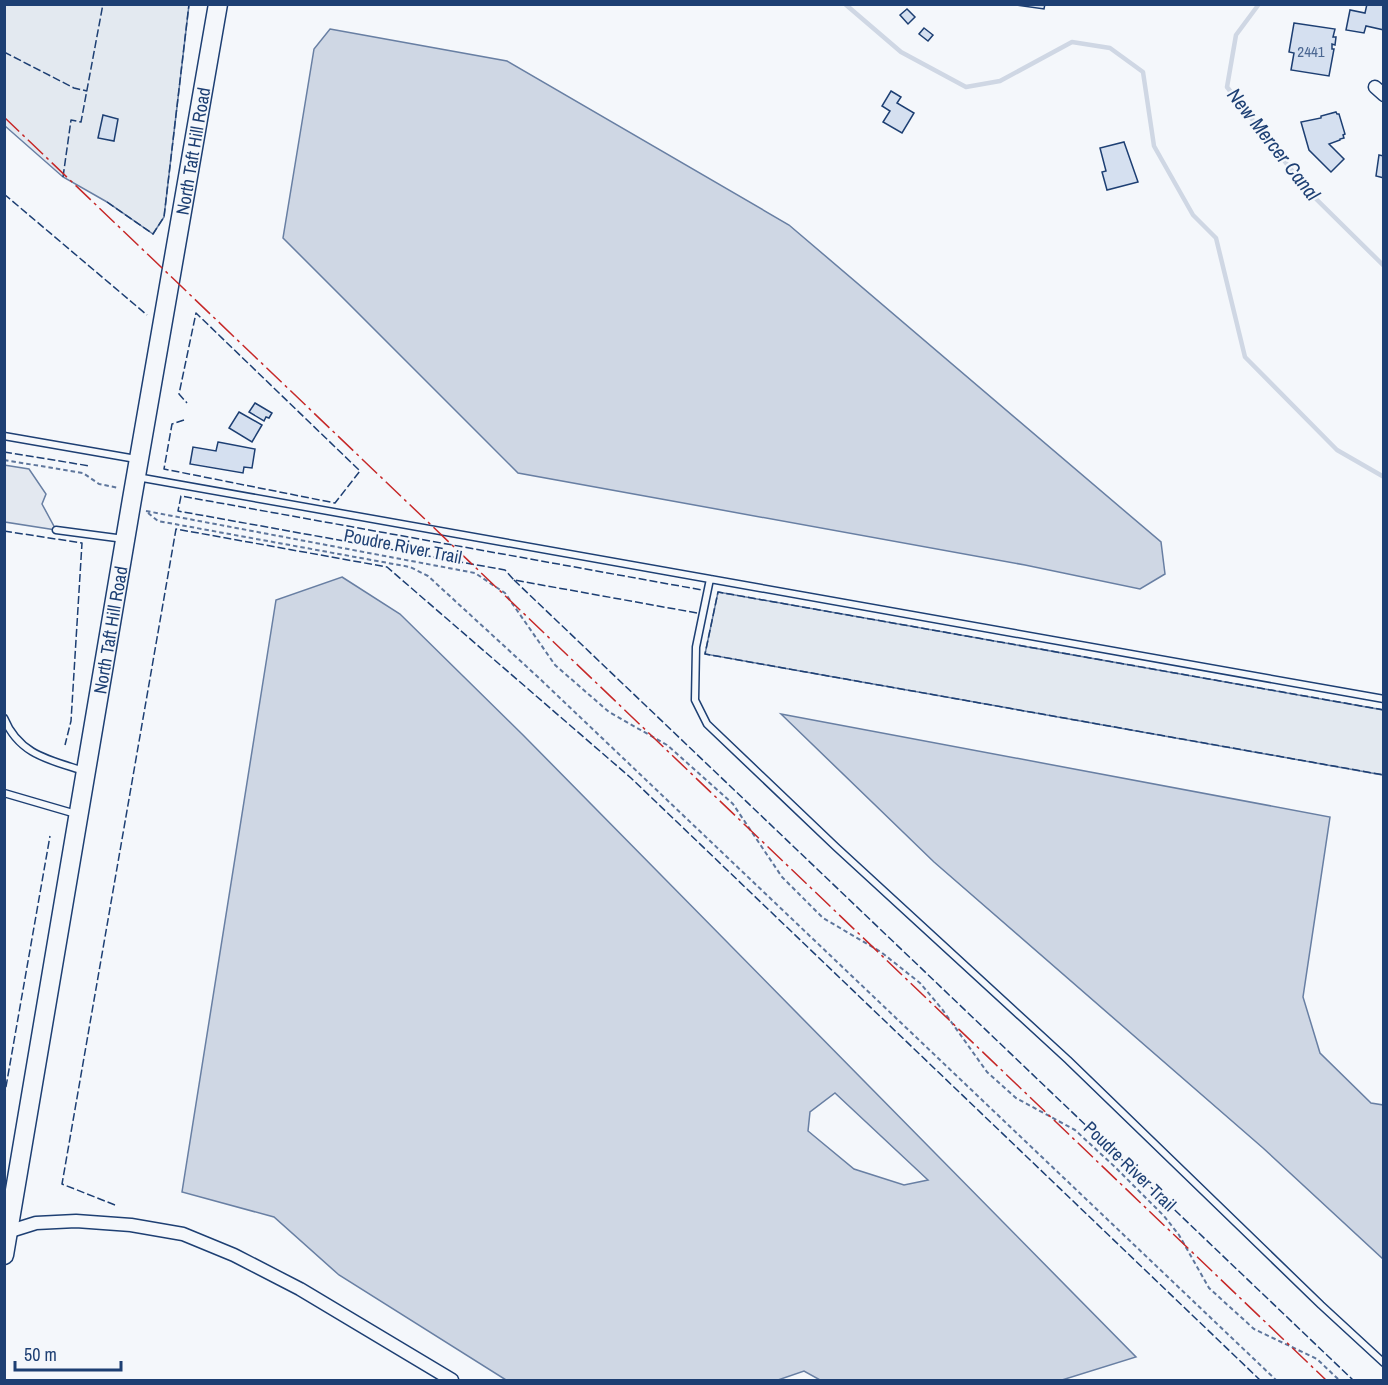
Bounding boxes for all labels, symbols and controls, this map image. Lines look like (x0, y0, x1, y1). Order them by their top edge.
house number: 2441 (1297, 41, 1325, 62)
water label: New Mercer Canal (1222, 82, 1327, 206)
street label: North Taft Hill Road (169, 85, 216, 217)
street label: Poudre River Trail (342, 522, 464, 570)
street label: North Taft Hill Road (87, 564, 133, 696)
street label: Poudre River Trail (1078, 1115, 1182, 1217)
scale bar (15, 1334, 122, 1372)
text: 50 m (24, 1342, 57, 1367)

